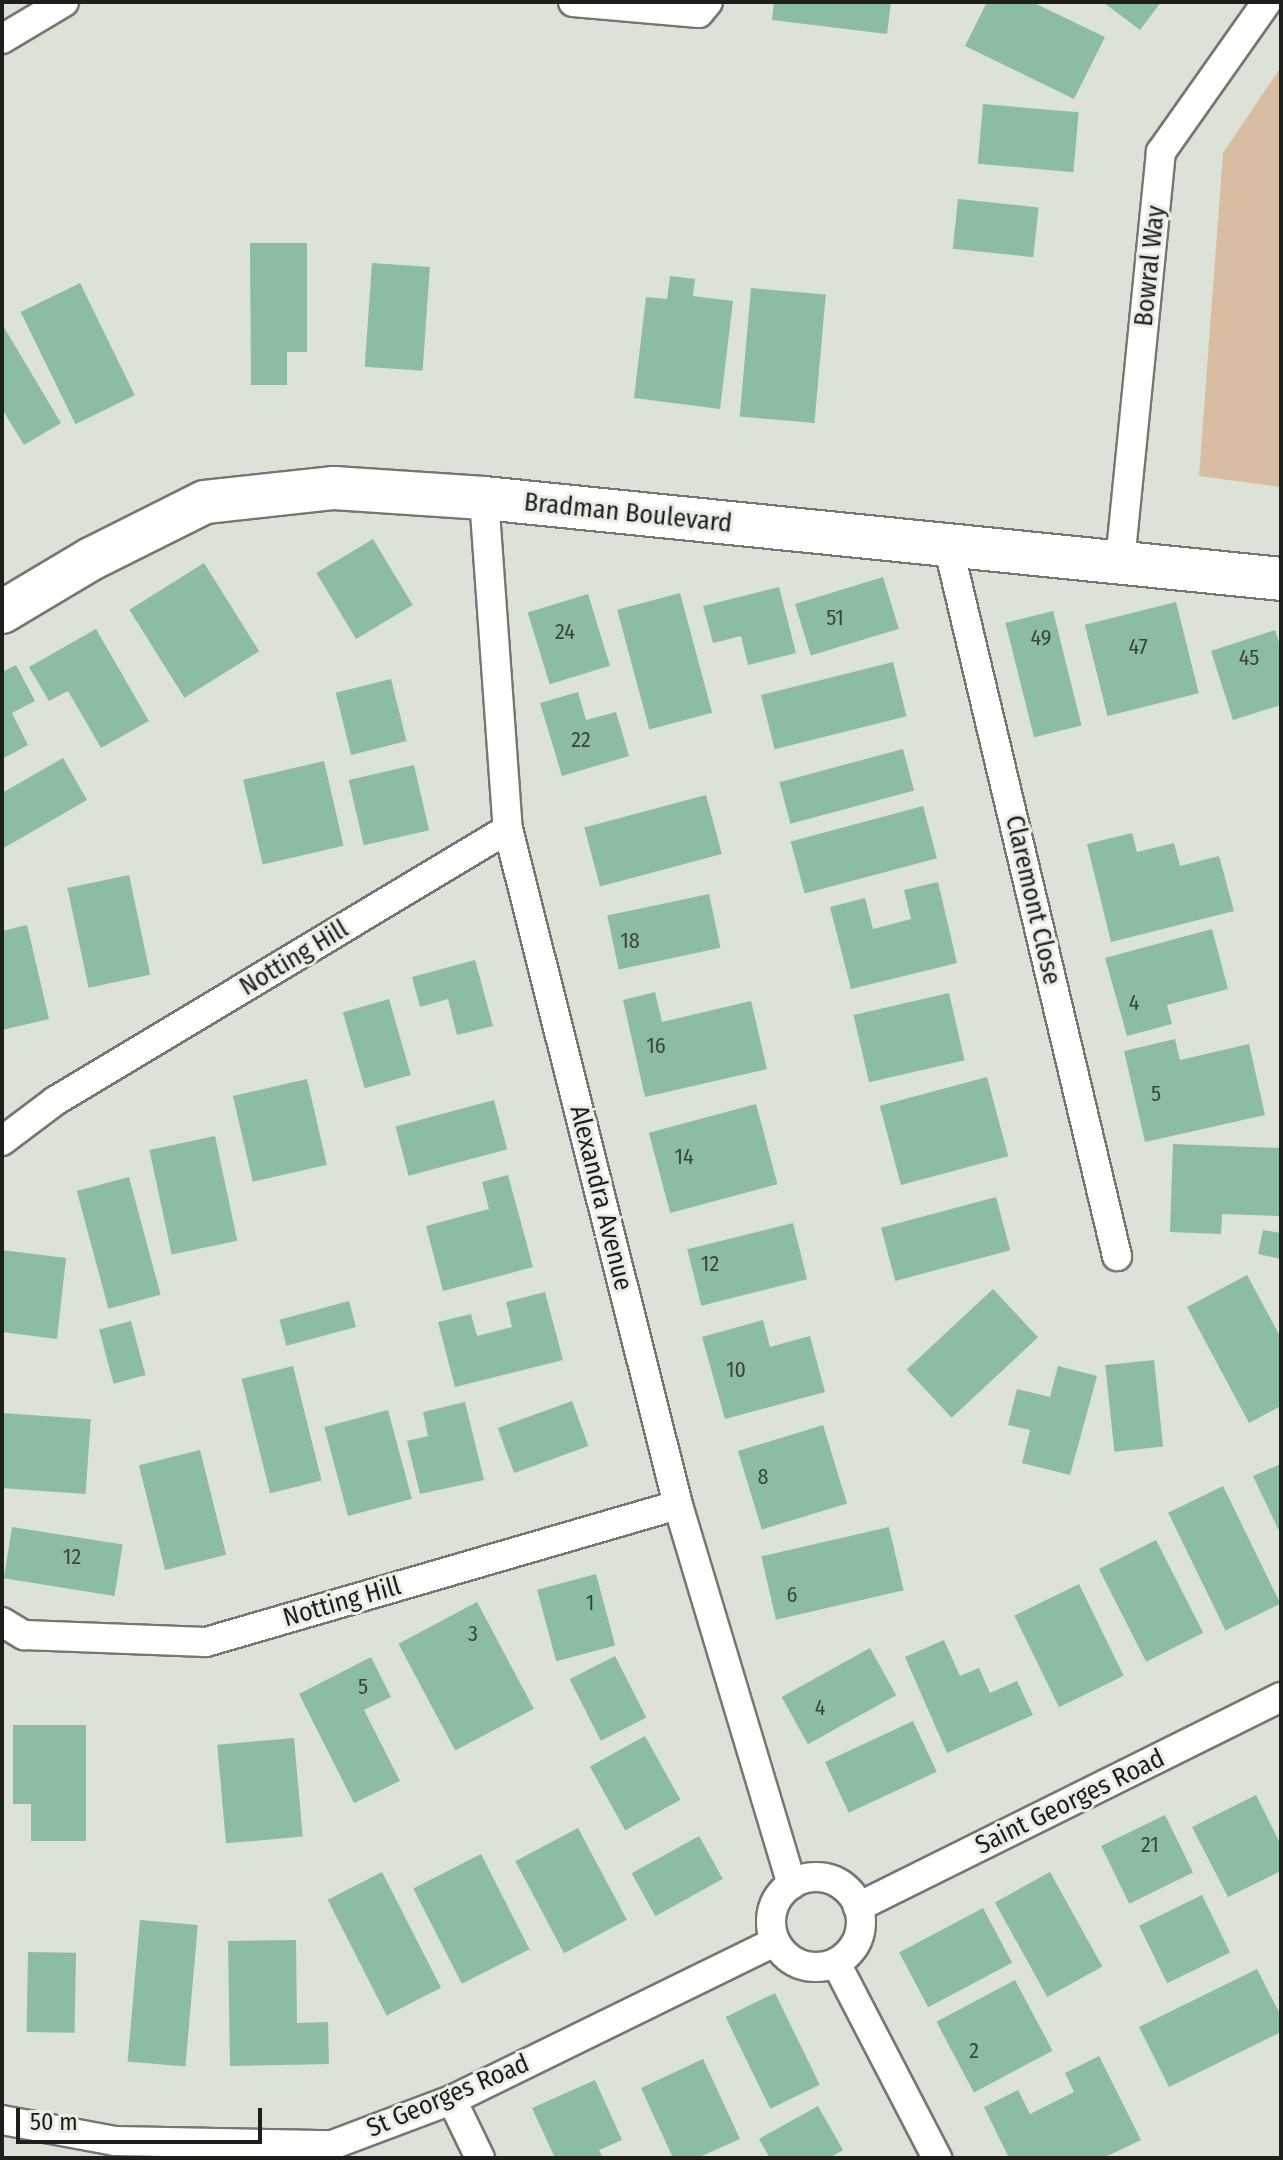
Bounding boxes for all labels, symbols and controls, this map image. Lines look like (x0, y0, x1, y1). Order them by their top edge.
street label: Bowral Way (1128, 204, 1172, 328)
street label: Bradman Boulevard (522, 487, 734, 539)
house number: 51 (826, 605, 844, 631)
house number: 24 (555, 619, 575, 645)
house number: 49 (1031, 625, 1051, 651)
house number: 47 (1128, 634, 1148, 660)
house number: 45 (1239, 645, 1259, 671)
house number: 22 (571, 727, 591, 753)
street label: Claremont Close (998, 812, 1068, 988)
street label: Notting Hill (234, 913, 354, 1003)
house number: 18 (620, 928, 640, 954)
house number: 4 (1129, 990, 1139, 1016)
house number: 16 (646, 1033, 666, 1059)
house number: 5 (1151, 1081, 1161, 1107)
street label: Alexandra Avenue (563, 1102, 639, 1294)
house number: 14 (674, 1144, 694, 1170)
house number: 12 (701, 1251, 719, 1277)
house number: 10 (726, 1357, 746, 1383)
house number: 8 (758, 1464, 768, 1490)
house number: 12 (63, 1544, 81, 1570)
street label: Notting Hill (280, 1570, 404, 1634)
house number: 6 (787, 1582, 797, 1608)
house number: 1 (586, 1590, 594, 1616)
house number: 3 (468, 1621, 478, 1647)
house number: 5 (358, 1674, 368, 1700)
house number: 4 (815, 1695, 825, 1721)
street label: Saint Georges Road (970, 1743, 1170, 1861)
house number: 21 (1141, 1832, 1159, 1858)
house number: 2 (969, 2038, 979, 2064)
street label: St Georges Road (362, 2048, 534, 2144)
scale bar (20, 2092, 266, 2142)
text: 50 m (30, 2108, 78, 2136)

